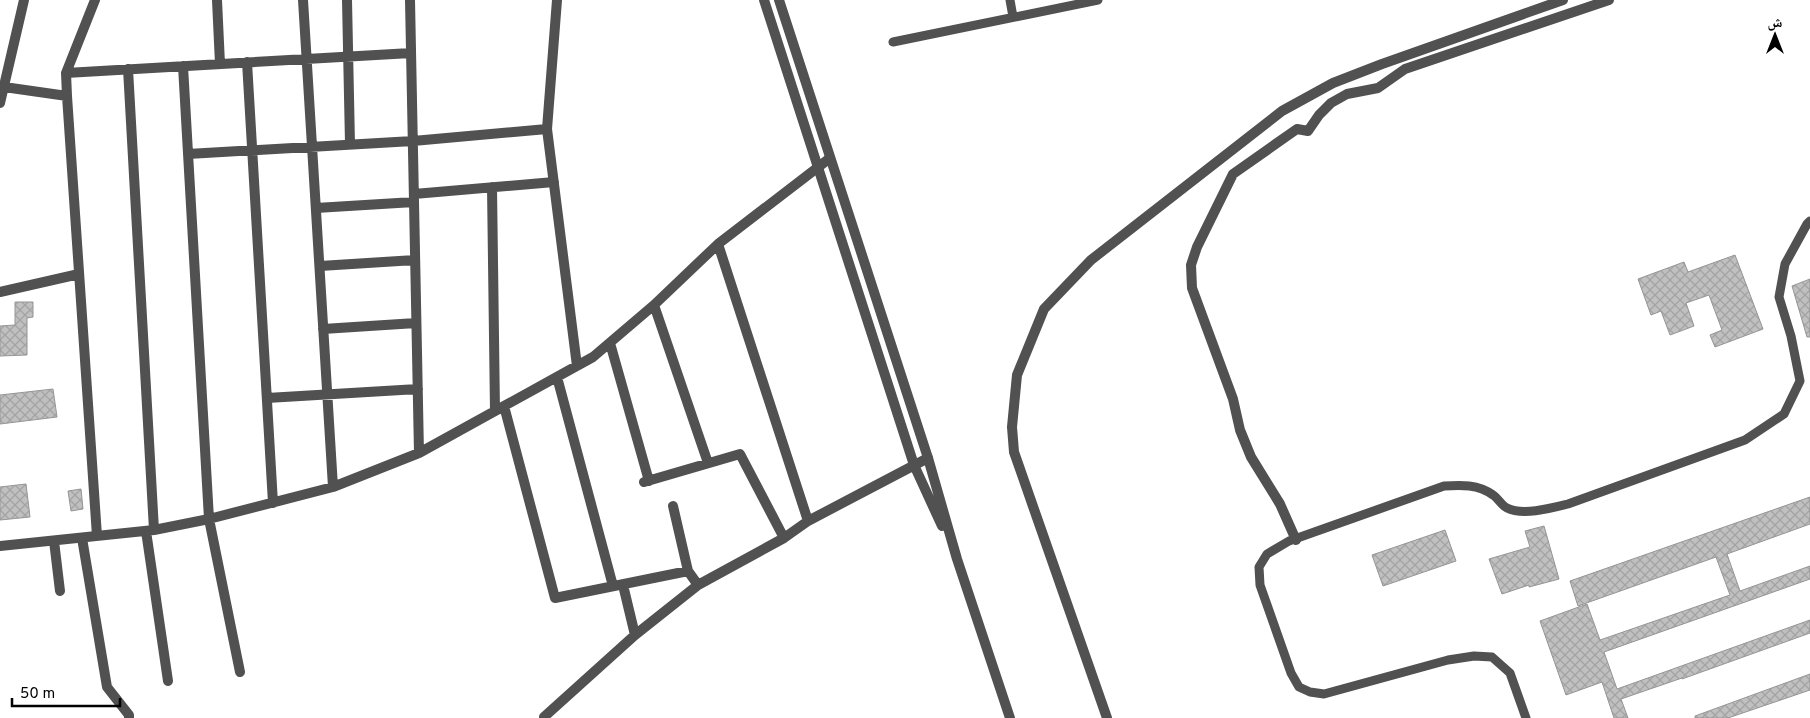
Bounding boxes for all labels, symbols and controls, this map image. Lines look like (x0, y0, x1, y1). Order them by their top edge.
north arrow (1750, 10, 1800, 60)
text: ش (1768, 15, 1783, 32)
scale bar (12, 676, 120, 708)
text: 50 m (20, 685, 55, 704)

